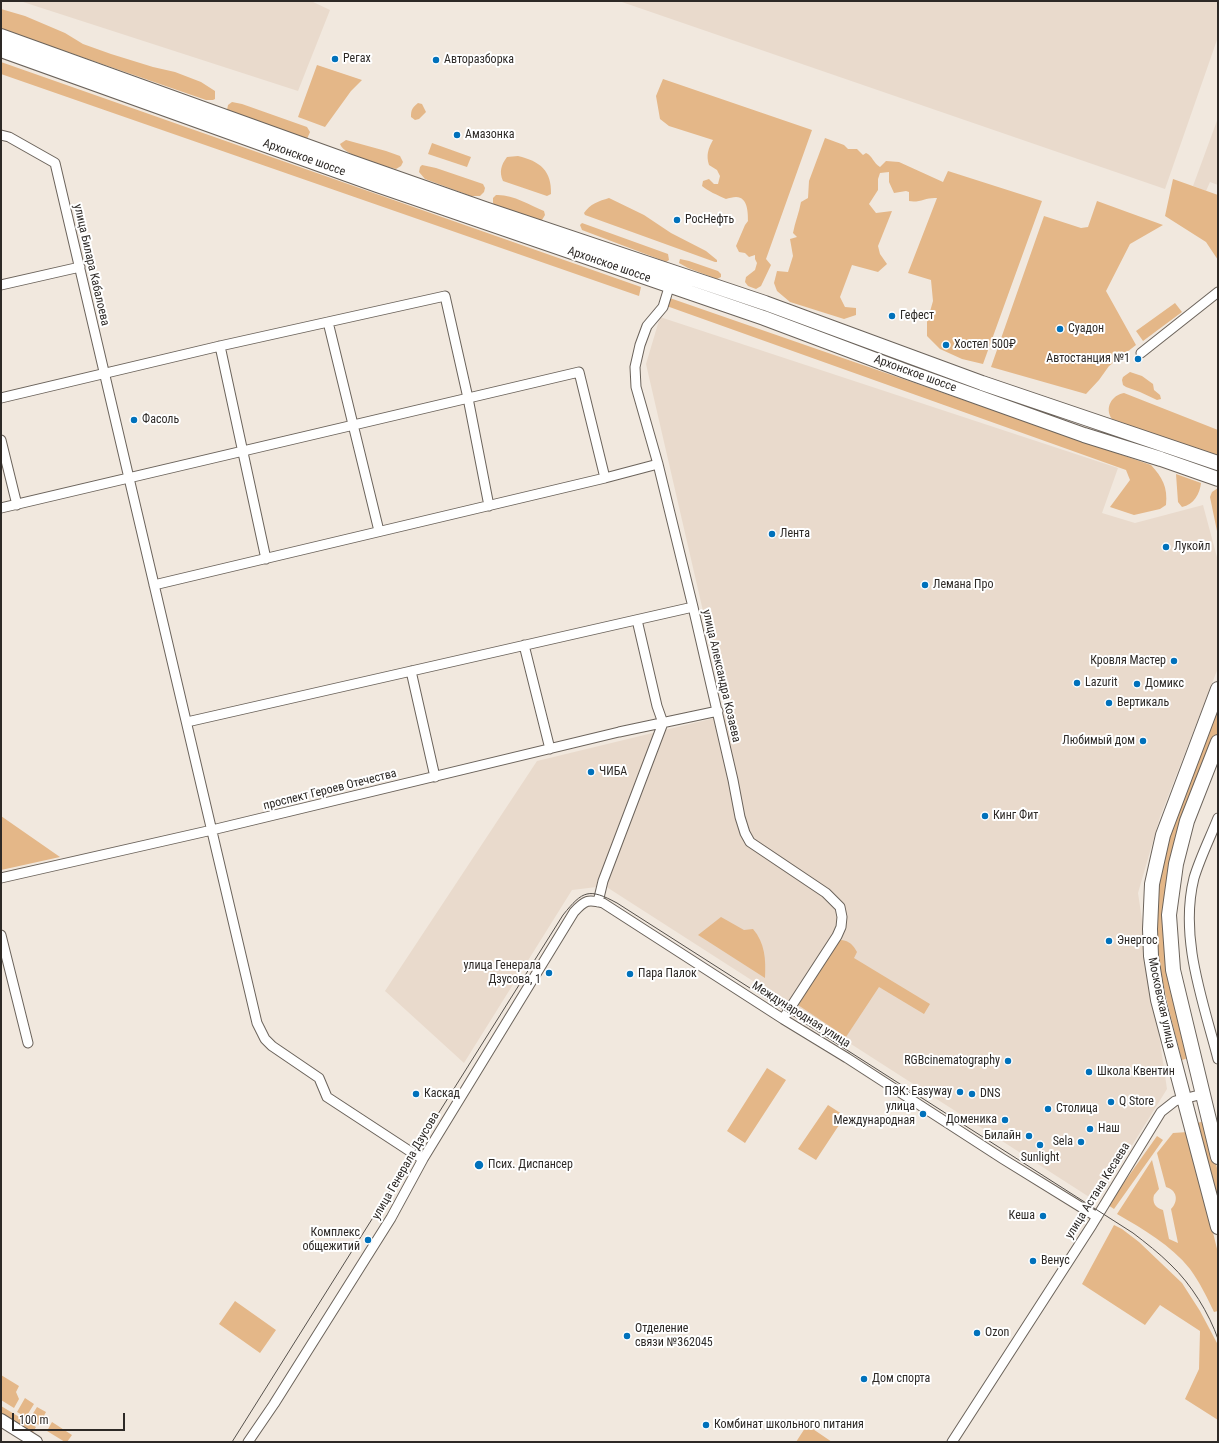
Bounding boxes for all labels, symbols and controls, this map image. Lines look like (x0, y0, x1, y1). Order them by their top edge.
place label: Регах (343, 52, 371, 66)
place label: Авторазборка (444, 53, 514, 67)
marker: Регах (330, 54, 340, 64)
marker: Авторазборка (431, 55, 441, 65)
place label: Амазонка (465, 128, 514, 142)
marker: Амазонка (452, 130, 462, 140)
street label: Архонское шоссе (261, 136, 347, 180)
street label: улица Билара Кабалоева (70, 203, 112, 327)
place label: РосНефть (685, 213, 734, 227)
marker: РосНефть (672, 215, 682, 225)
street label: Архонское шоссе (566, 244, 652, 286)
place label: Гефест (900, 309, 934, 323)
marker: Гефест (887, 311, 897, 321)
place label: Суадон (1068, 322, 1104, 336)
marker: Суадон (1055, 324, 1065, 334)
place label: Хостел 500₽ (954, 338, 1016, 352)
marker: Хостел 500₽ (941, 340, 951, 350)
street label: Архонское шоссе (872, 352, 958, 396)
place label: Автостанция №1 (1046, 352, 1130, 366)
marker: Автостанция №1 (1133, 354, 1143, 364)
place label: Фасоль (142, 413, 179, 427)
marker: Фасоль (129, 415, 139, 425)
place label: Лента (780, 527, 810, 541)
marker: Лента (767, 529, 777, 539)
place label: Лукойл (1174, 540, 1210, 554)
marker: Лукойл (1161, 542, 1171, 552)
place label: Лемана Про (933, 578, 994, 592)
marker: Лемана Про (920, 580, 930, 590)
street label: улица Александра Козаева (699, 608, 743, 744)
place label: Кровля Мастер (1090, 654, 1166, 668)
marker: Кровля Мастер (1169, 656, 1179, 666)
place label: Lazurit (1085, 676, 1117, 690)
place label: Домикс (1145, 677, 1184, 691)
marker: Lazurit (1072, 678, 1082, 688)
marker: Домикс (1132, 679, 1142, 689)
place label: Вертикаль (1117, 696, 1169, 710)
marker: Вертикаль (1104, 698, 1114, 708)
place label: Любимый дом (1062, 734, 1135, 748)
marker: Любимый дом (1138, 736, 1148, 746)
place label: ЧИБА (599, 765, 627, 779)
street label: проспект Героев Отечества (262, 766, 398, 814)
marker: ЧИБА (586, 767, 596, 777)
place label: Кинг Фит (993, 809, 1038, 823)
marker: Кинг Фит (980, 811, 990, 821)
place label: Энергос (1117, 934, 1158, 948)
marker: Энергос (1104, 936, 1114, 946)
street label: Московская улица (1144, 956, 1178, 1050)
place label: улица Генерала Дзусова, 1 (464, 959, 541, 987)
place label: Пара Палок (638, 967, 697, 981)
marker: улица Генерала Дзусова, 1 (544, 968, 554, 978)
marker: Пара Палок (625, 969, 635, 979)
street label: Международная улица (749, 979, 853, 1051)
place label: RGBcinematography (904, 1054, 1000, 1068)
marker: RGBcinematography (1003, 1056, 1013, 1066)
place label: Школа Квентин (1097, 1065, 1175, 1079)
marker: Школа Квентин (1084, 1067, 1094, 1077)
place label: ПЭК: Easyway (885, 1085, 952, 1099)
place label: Каскад (424, 1087, 460, 1101)
marker: ПЭК: Easyway (955, 1087, 965, 1097)
place label: DNS (980, 1087, 1001, 1101)
marker: Каскад (411, 1089, 421, 1099)
marker: DNS (967, 1089, 977, 1099)
place label: Q Store (1119, 1095, 1154, 1109)
marker: Q Store (1106, 1097, 1116, 1107)
place label: улица Международная (833, 1100, 915, 1128)
place label: Столица (1056, 1102, 1098, 1116)
marker: Столица (1043, 1104, 1053, 1114)
marker: улица Международная (918, 1109, 928, 1119)
street label: улица Генерала Дзусова (369, 1110, 443, 1222)
place label: Доменика (946, 1113, 997, 1127)
marker: Доменика (1000, 1115, 1010, 1125)
place label: Наш (1098, 1122, 1120, 1136)
marker: Наш (1085, 1124, 1095, 1134)
place label: Билайн (984, 1129, 1021, 1143)
marker: Билайн (1024, 1131, 1034, 1141)
place label: Sela (1053, 1135, 1073, 1149)
marker: Sela (1076, 1137, 1086, 1147)
marker: Sunlight (1035, 1140, 1045, 1150)
street label: улица Астана Кесаева (1063, 1140, 1133, 1242)
place label: Sunlight (1021, 1151, 1059, 1165)
place label: Псих. Диспансер (488, 1158, 573, 1172)
marker: Псих. Диспансер (473, 1159, 485, 1171)
place label: Кеша (1009, 1209, 1035, 1223)
marker: Кеша (1038, 1211, 1048, 1221)
place label: Комплекс общежитий (303, 1226, 360, 1254)
marker: Комплекс общежитий (363, 1235, 373, 1245)
place label: Венус (1041, 1254, 1070, 1268)
marker: Венус (1028, 1256, 1038, 1266)
place label: Отделение связи №362045 (635, 1322, 713, 1350)
place label: Ozon (985, 1326, 1009, 1340)
marker: Ozon (972, 1328, 982, 1338)
marker: Отделение связи №362045 (622, 1331, 632, 1341)
place label: Дом спорта (872, 1372, 930, 1386)
marker: Дом спорта (859, 1374, 869, 1384)
scale bar (14, 1405, 127, 1431)
text: 100 m (19, 1413, 49, 1427)
place label: Комбинат школьного питания (714, 1418, 864, 1432)
marker: Комбинат школьного питания (701, 1420, 711, 1430)

